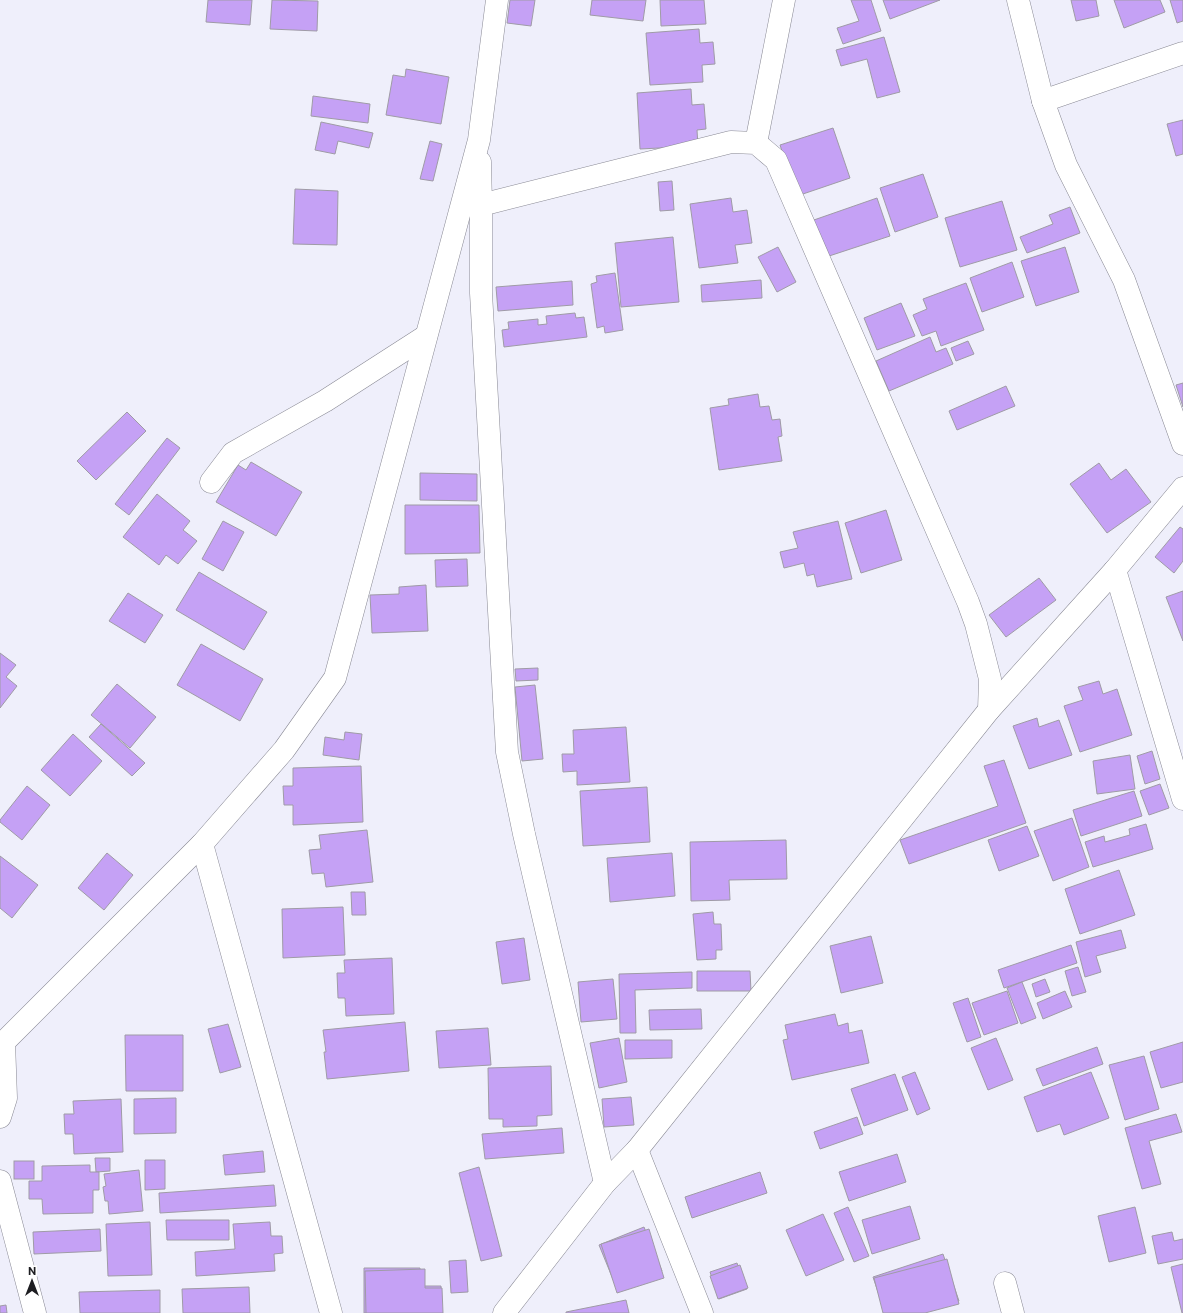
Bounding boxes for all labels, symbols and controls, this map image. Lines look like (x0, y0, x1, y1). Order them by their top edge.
north arrow (12, 1261, 52, 1301)
text: N (28, 1264, 36, 1277)

